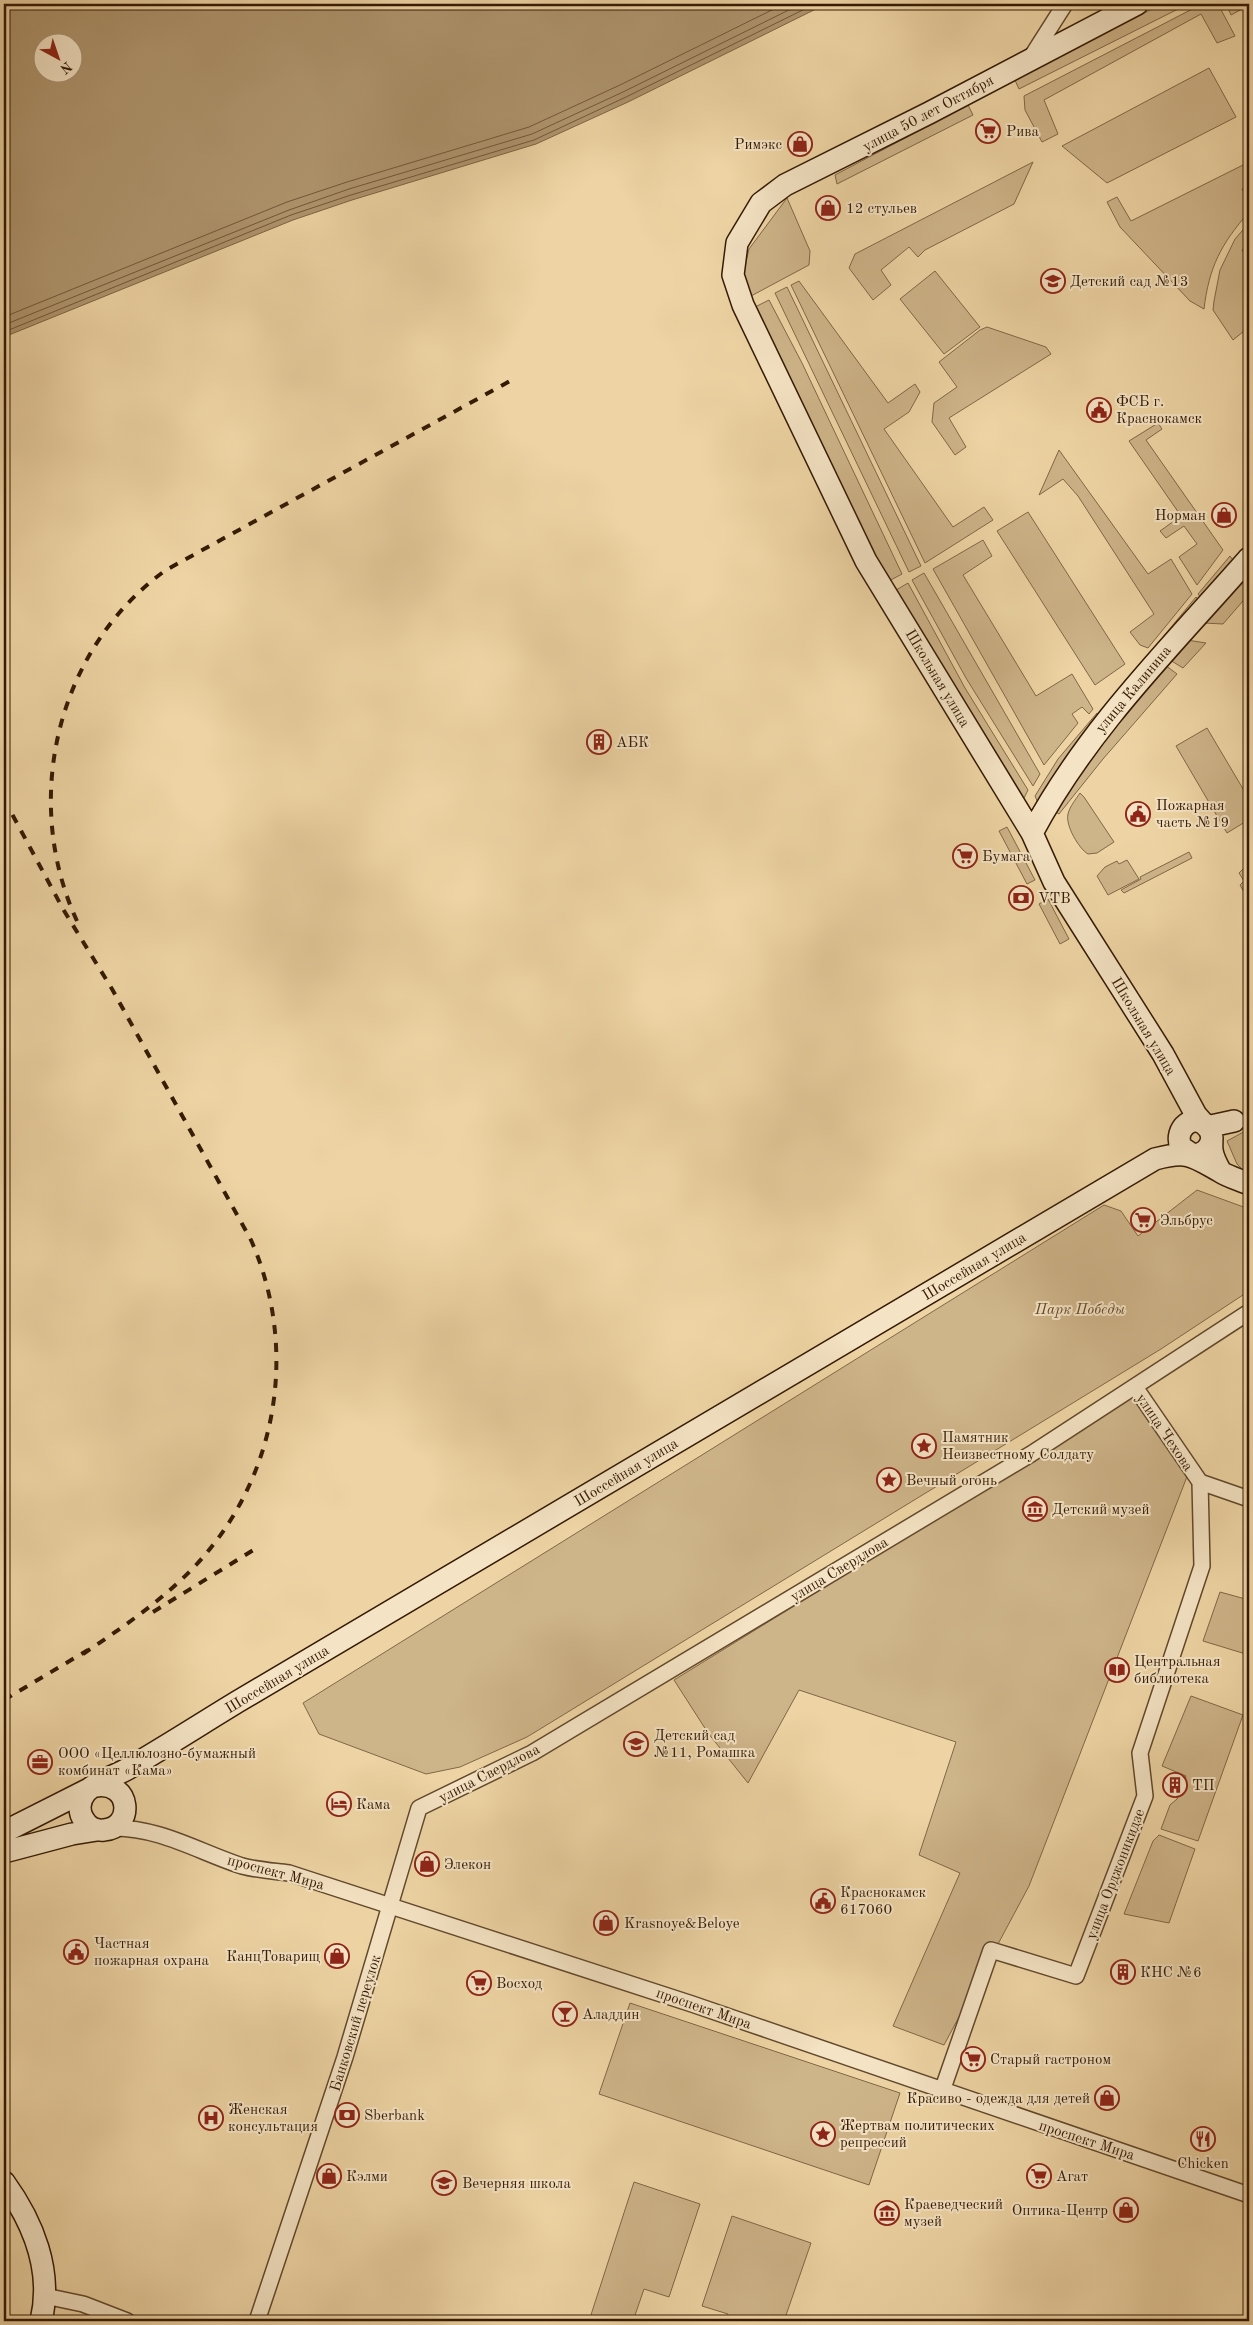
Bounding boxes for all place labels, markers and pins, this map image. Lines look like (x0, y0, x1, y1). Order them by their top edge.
supermarket icon: Рива (975, 118, 1001, 144)
place label: Рива (1006, 125, 1039, 140)
shop icon: Римэкс (787, 131, 813, 157)
place label: Римэкс (734, 138, 782, 153)
shop icon: 12 стульев (815, 195, 841, 221)
place label: 12 стульев (846, 202, 917, 217)
school or university icon: Детский сад №13 (1040, 268, 1066, 294)
place label: Детский сад №13 (1070, 275, 1188, 290)
place label: ФСБ г. Краснокамск (1116, 395, 1202, 427)
public building icon: ФСБ г. Краснокамск (1086, 397, 1112, 423)
shop icon: Норман (1211, 502, 1237, 528)
place label: Норман (1155, 509, 1206, 524)
building icon: АБК (586, 729, 612, 755)
place label: АБК (616, 736, 649, 751)
place label: Пожарная часть №19 (1156, 799, 1229, 831)
public building icon: Пожарная часть №19 (1125, 801, 1151, 827)
supermarket icon: Бумага (952, 843, 978, 869)
place label: Бумага (982, 850, 1031, 865)
bank icon: VTB (1008, 885, 1034, 911)
place label: VTB (1038, 892, 1071, 907)
supermarket icon: Эльбрус (1130, 1207, 1156, 1233)
place label: Эльбрус (1160, 1214, 1213, 1229)
place label: Памятник Неизвестному Солдату (942, 1431, 1094, 1463)
place icon: Памятник Неизвестному Солдату (911, 1433, 937, 1459)
place icon: Вечный огонь (876, 1467, 902, 1493)
place label: Вечный огонь (906, 1474, 997, 1489)
museum icon: Детский музей (1022, 1496, 1048, 1522)
place label: Детский музей (1052, 1503, 1150, 1518)
place label: Центральная библиотека (1134, 1655, 1221, 1687)
library icon: Центральная библиотека (1104, 1657, 1130, 1683)
place label: Детский сад №11, Ромашка (654, 1729, 756, 1761)
school or university icon: Детский сад №11, Ромашка (623, 1731, 649, 1757)
place label: ООО «Целлюлозно-бумажный комбинат «Кама» (58, 1747, 256, 1779)
office icon: ООО «Целлюлозно-бумажный комбинат «Кама» (27, 1749, 53, 1775)
building icon: ТП (1162, 1772, 1188, 1798)
place label: ТП (1192, 1779, 1215, 1794)
hotel icon: Кама (326, 1791, 352, 1817)
place label: Кама (356, 1798, 391, 1813)
shop icon: Элекон (414, 1851, 440, 1877)
place label: Элекон (444, 1858, 491, 1873)
place label: Краснокамск 617060 (840, 1886, 926, 1918)
public building icon: Краснокамск 617060 (810, 1888, 836, 1914)
shop icon: Krasnoye&Beloye (593, 1910, 619, 1936)
place label: Krasnoye&Beloye (624, 1917, 740, 1932)
place label: Частная пожарная охрана (94, 1937, 210, 1969)
public building icon: Частная пожарная охрана (63, 1939, 89, 1965)
shop icon: КанцТоварищ (324, 1943, 350, 1969)
place label: КанцТоварищ (226, 1950, 321, 1965)
building icon: КНС №6 (1110, 1959, 1136, 1985)
place label: КНС №6 (1140, 1966, 1202, 1981)
supermarket icon: Восход (466, 1970, 492, 1996)
place label: Восход (496, 1977, 543, 1992)
bar icon: Аладдин (552, 2001, 578, 2027)
place label: Аладдин (582, 2008, 639, 2023)
supermarket icon: Старый гастроном (960, 2046, 986, 2072)
place label: Старый гастроном (990, 2053, 1111, 2068)
shop icon: Красиво - одежда для детей (1094, 2085, 1120, 2111)
place label: Красиво - одежда для детей (906, 2092, 1090, 2107)
bank icon: Sberbank (334, 2102, 360, 2128)
place label: Женская консультация (228, 2103, 318, 2135)
hospital icon: Женская консультация (198, 2105, 224, 2131)
place label: Sberbank (364, 2109, 425, 2124)
place label: Жертвам политических репрессий (840, 2119, 995, 2151)
place icon: Жертвам политических репрессий (810, 2121, 836, 2147)
restaurant icon: Chicken (1190, 2126, 1216, 2152)
place label: Chicken (1177, 2157, 1229, 2172)
shop icon: Кэлми (316, 2163, 342, 2189)
supermarket icon: Агат (1026, 2163, 1052, 2189)
place label: Кэлми (346, 2170, 388, 2185)
school or university icon: Вечерняя школа (431, 2170, 457, 2196)
place label: Агат (1056, 2170, 1088, 2185)
place label: Вечерняя школа (462, 2177, 571, 2192)
shop icon: Оптика-Центр (1113, 2197, 1139, 2223)
place label: Краеведческий музей (904, 2198, 1003, 2230)
museum icon: Краеведческий музей (874, 2200, 900, 2226)
place label: Оптика-Центр (1012, 2204, 1108, 2219)

